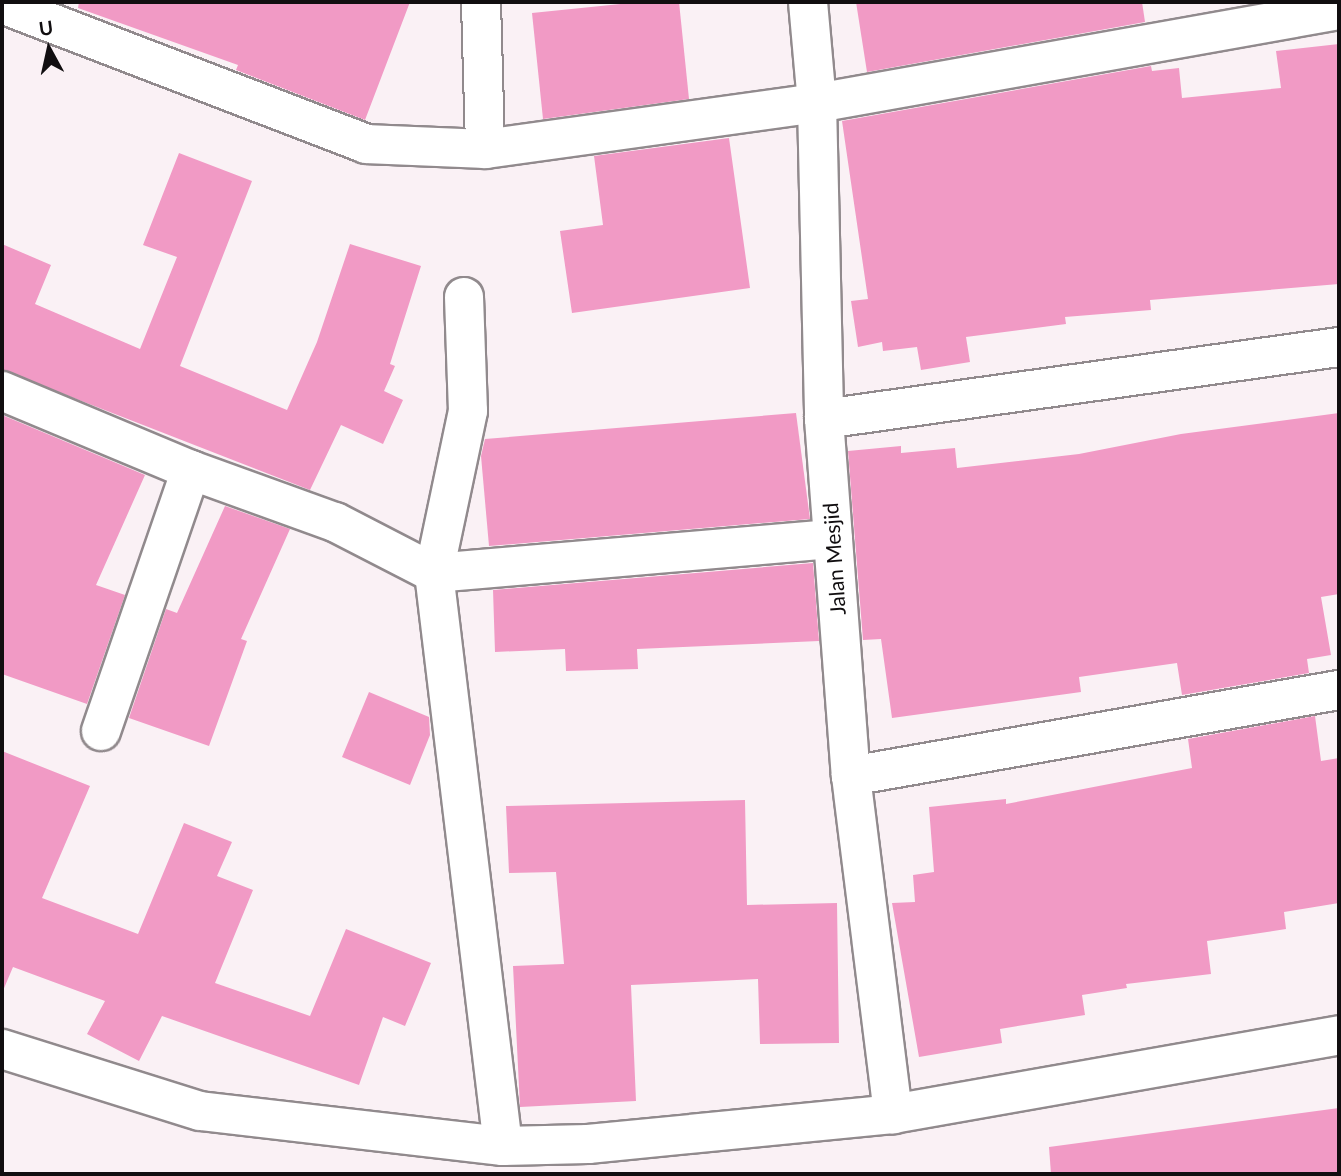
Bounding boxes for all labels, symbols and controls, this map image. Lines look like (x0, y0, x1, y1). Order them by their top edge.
north arrow (14, 14, 84, 84)
text: U (37, 15, 55, 40)
street label: Jalan Mesjid (818, 502, 850, 616)

